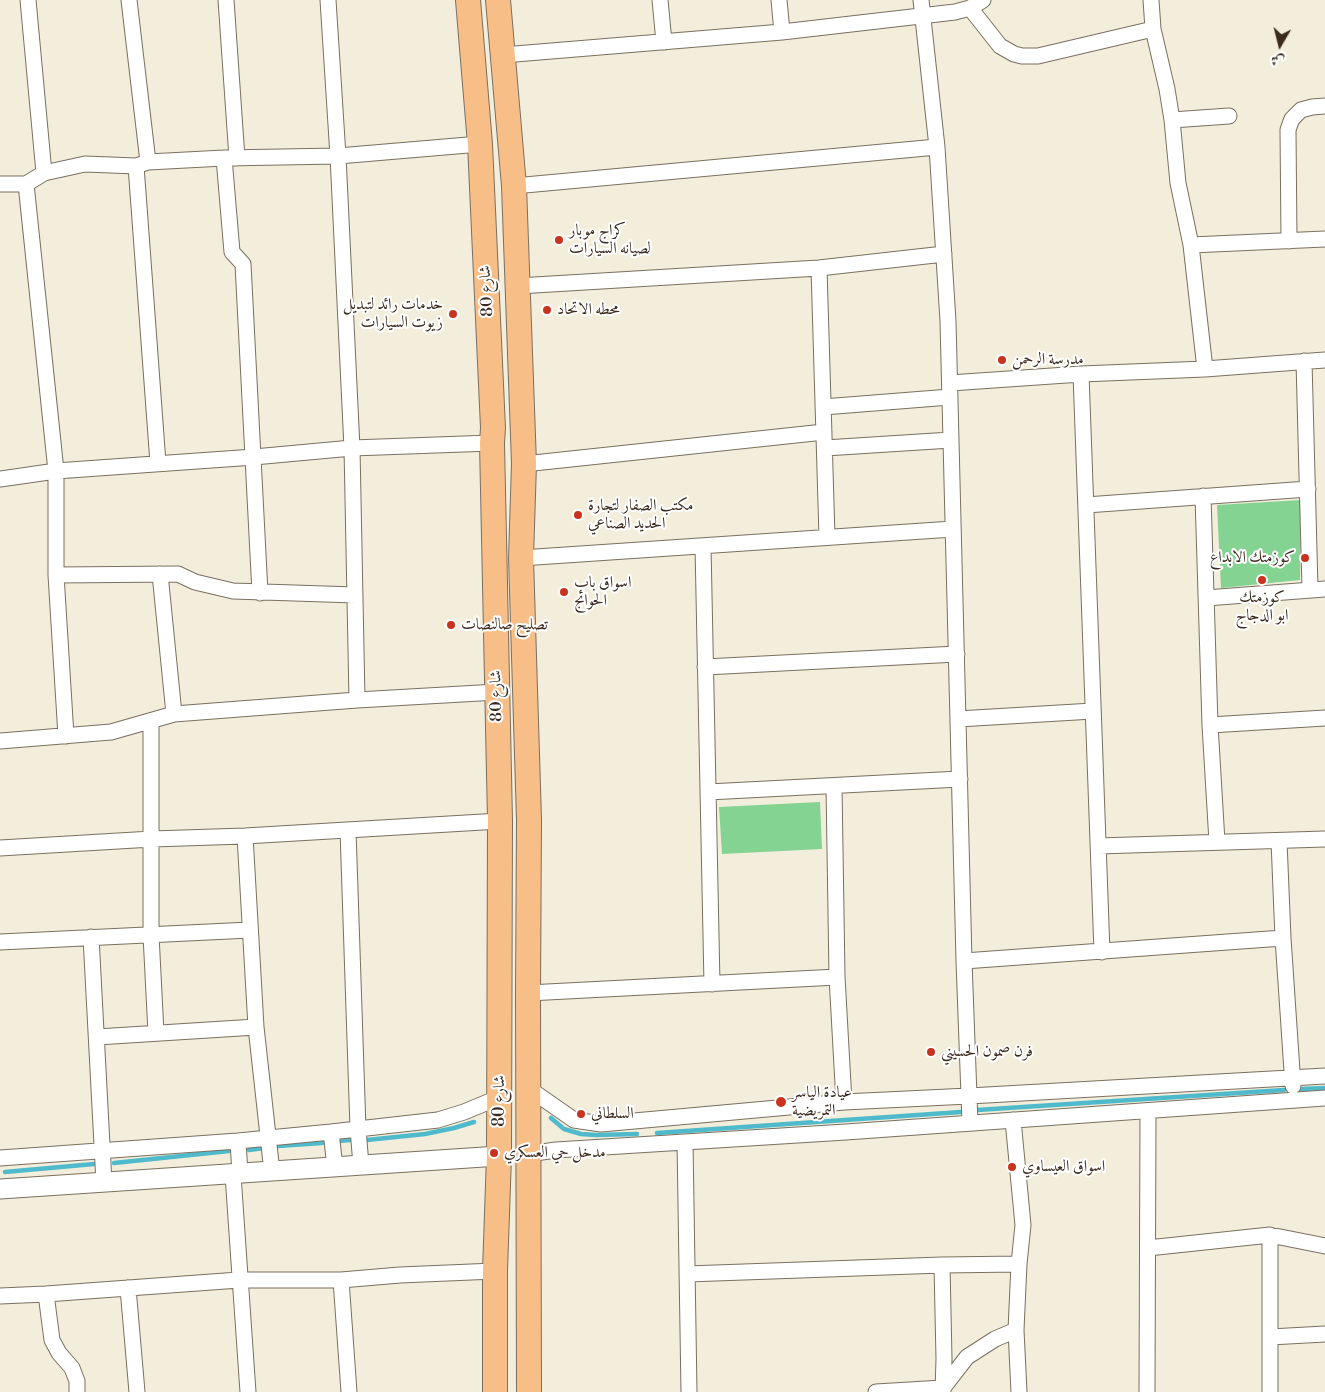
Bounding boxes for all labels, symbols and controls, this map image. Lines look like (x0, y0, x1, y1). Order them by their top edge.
north arrow (1255, 20, 1305, 70)
text: ش (1270, 50, 1286, 70)
place label: كراج موبار لصيانه السيارات (569, 221, 651, 259)
marker: كراج موبار لصيانه السيارات (553, 234, 565, 246)
street label: شارع 80 (476, 265, 498, 317)
place label: خدمات رائد لتبديل زيوت السيارات (343, 295, 443, 333)
place label: محطه الاتحاد (557, 300, 620, 320)
marker: محطه الاتحاد (541, 304, 553, 316)
marker: خدمات رائد لتبديل زيوت السيارات (447, 308, 459, 320)
place label: مدرسة الرحمن (1012, 350, 1084, 370)
marker: مدرسة الرحمن (996, 354, 1008, 366)
place label: مكتب الصفار لتجارة الحديد الصناعي (588, 496, 693, 534)
marker: مكتب الصفار لتجارة الحديد الصناعي (572, 509, 584, 521)
place label: كوزمتك الابداع (1210, 548, 1295, 568)
marker: كوزمتك الابداع (1299, 552, 1311, 564)
place label: اسواق باب الحوائج (574, 573, 631, 611)
marker: كوزمتك ابو الدجاج (1256, 574, 1268, 586)
marker: اسواق باب الحوائج (558, 586, 570, 598)
place label: كوزمتك ابو الدجاج (1236, 588, 1288, 626)
place label: تصليح صالنصات (461, 615, 548, 635)
marker: تصليح صالنصات (445, 619, 457, 631)
street label: شارع 80 (487, 670, 507, 722)
place label: فرن صمون الحسيني (941, 1042, 1033, 1062)
marker: فرن صمون الحسيني (925, 1046, 937, 1058)
street label: شارع 80 (490, 1075, 510, 1127)
place label: عيادة الياسر التمريضية (792, 1083, 852, 1121)
marker: عيادة الياسر التمريضية (774, 1095, 788, 1109)
place label: السلطاني (591, 1104, 634, 1124)
marker: السلطاني (575, 1108, 587, 1120)
place label: مدخل حي العسكري (504, 1143, 606, 1163)
marker: مدخل حي العسكري (488, 1147, 500, 1159)
place label: اسواق العيساوي (1022, 1157, 1105, 1177)
marker: اسواق العيساوي (1006, 1161, 1018, 1173)

